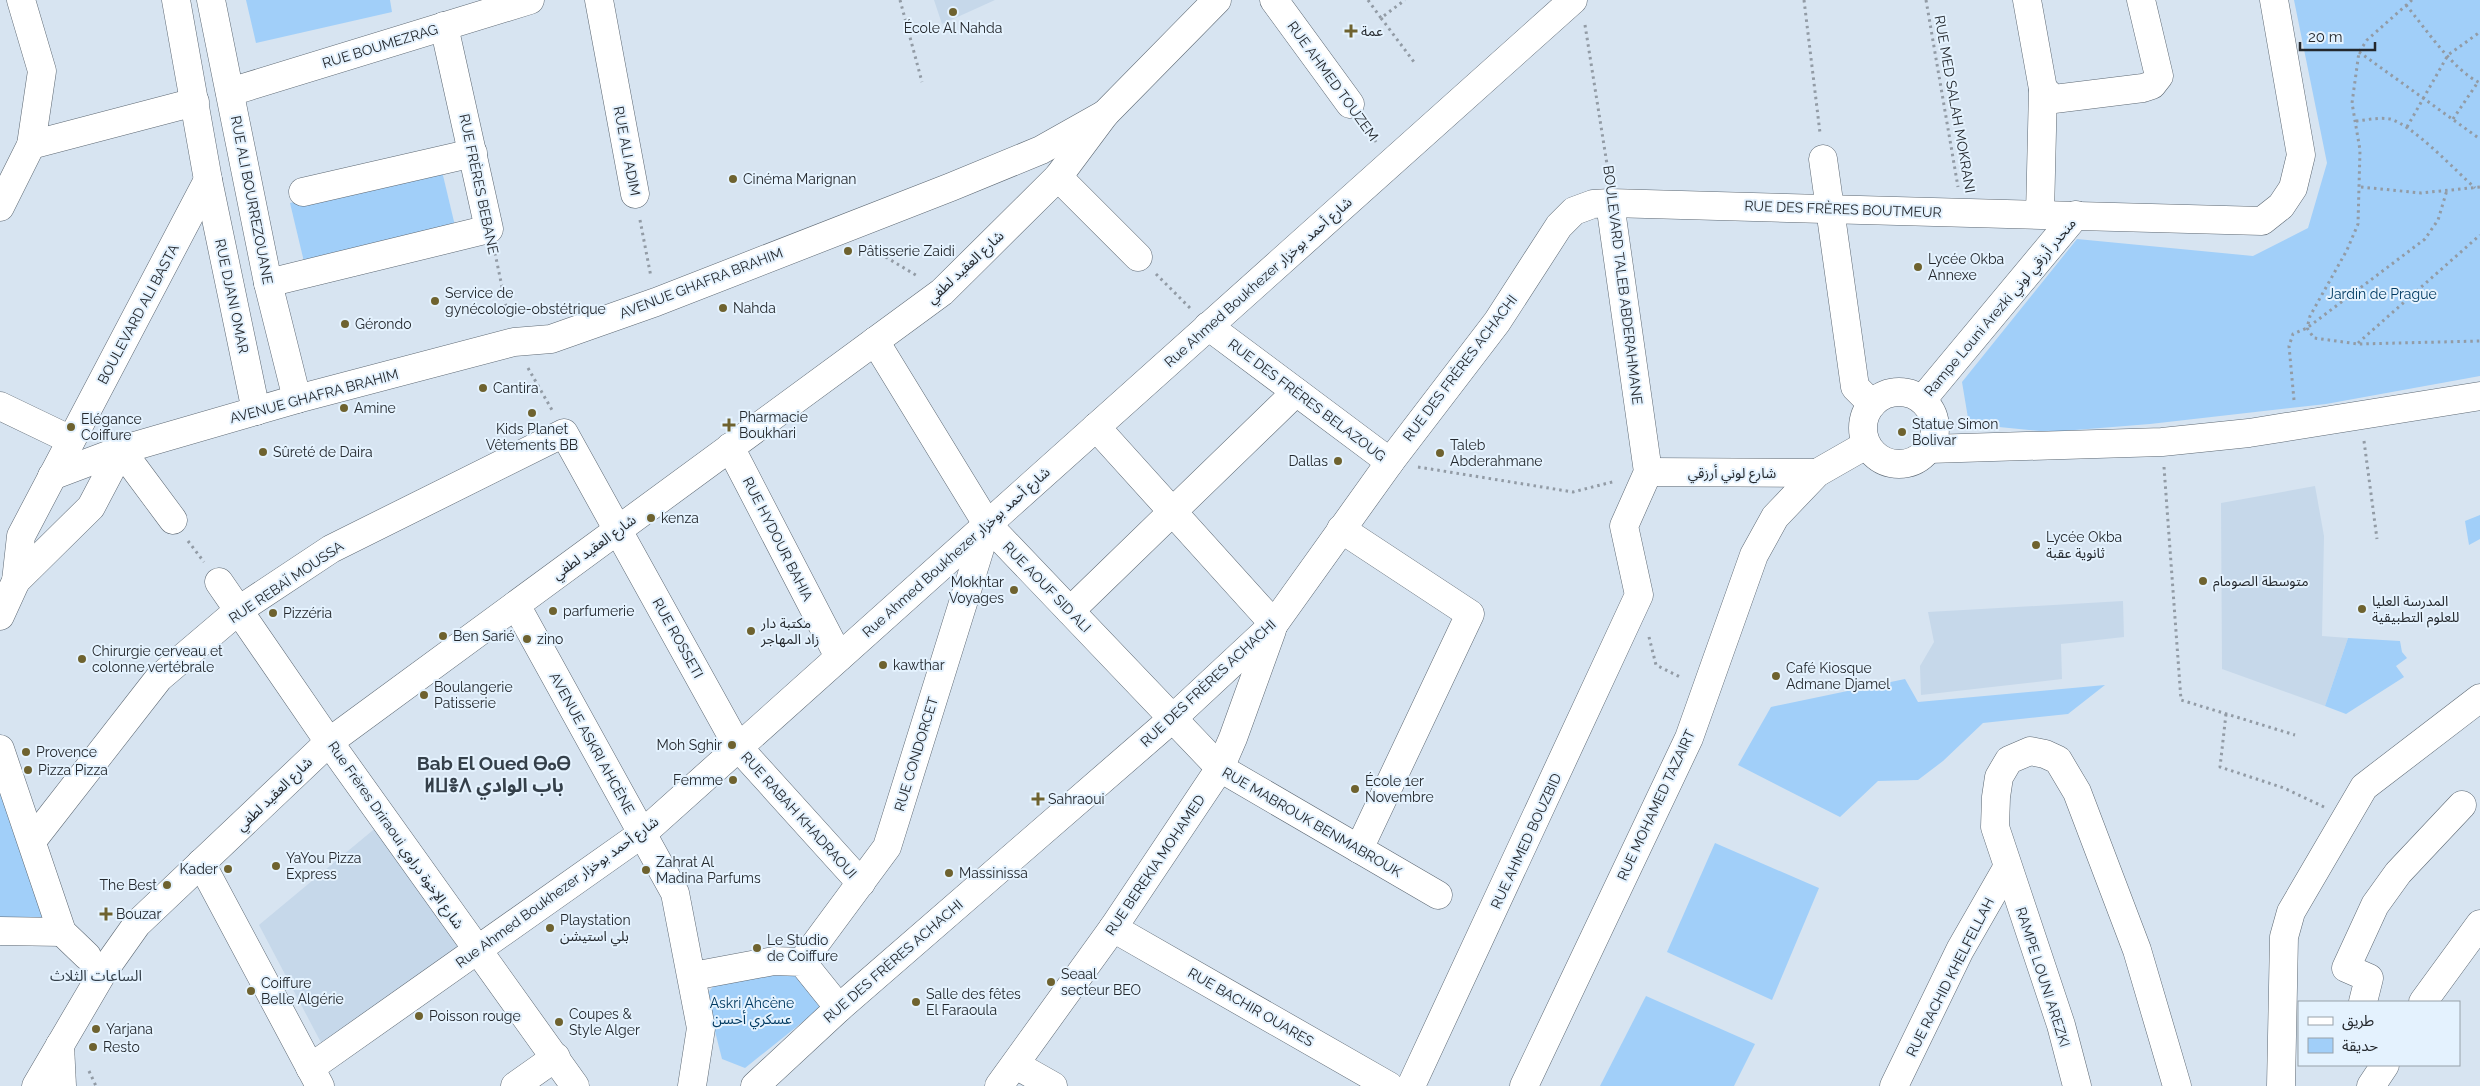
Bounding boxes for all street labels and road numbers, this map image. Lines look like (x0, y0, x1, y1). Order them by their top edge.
street label: RUE MED SALAH MOKRANI (1931, 14, 1979, 194)
street label: RUE AHMED TOUZEM (1284, 18, 1382, 144)
street label: RUE BOUMEZRAG (320, 21, 440, 71)
street label: RUE ALI ADIM (610, 105, 644, 197)
street label: RUE FRÈRES BEBANE (456, 112, 503, 256)
street label: RUE ALI BOURREZOUANE (228, 114, 276, 286)
street label: BOULEVARD TALEB ABDERAHMANE (1600, 164, 1646, 406)
street label: Rue Ahmed Boukhezer شارع أحمد بوخزار (1161, 193, 1357, 373)
street label: RUE DES FRÈRES BOUTMEUR (1744, 197, 1942, 220)
street label: Rampe Louni Arezki منحدر أرزقي لوني (1920, 214, 2082, 401)
street label: شارع العقيد لطفي (923, 227, 1009, 309)
street label: RUE DJANI OMAR (212, 237, 252, 355)
street label: BOULEVARD ALI BASTA (94, 241, 182, 387)
street label: AVENUE GHAFRA BRAHIM (617, 244, 785, 322)
street label: RUE DES FRÈRES ACHACHI (1399, 291, 1520, 444)
street label: RUE DES FRÈRES BELAZOUG (1225, 335, 1390, 464)
street label: AVENUE GHAFRA BRAHIM (228, 366, 400, 426)
street label: Rue Ahmed Boukhezer شارع أحمد بوخزار (859, 463, 1055, 643)
street label: شارع لوني أرزقي (1688, 464, 1776, 484)
street label: RUE HYDOUR BAHIA (740, 474, 816, 604)
street label: شارع العقيد لطفي (549, 511, 641, 585)
street label: RUE REBAÏ MOUSSA (225, 536, 347, 626)
street label: RUE AOUF SID ALI (1000, 539, 1094, 635)
street label: RUE ROSSETI (649, 595, 707, 681)
street label: RUE DES FRÈRES ACHACHI (1136, 615, 1279, 750)
street label: AVENUE ASKRI AHCÈNE (546, 669, 639, 817)
street label: RUE CONDORCET (891, 694, 941, 813)
street label: RUE MOHAMED TAZAIRT (1614, 727, 1698, 883)
street label: Rue Frères Driraoui شارع الإخوة دراوي (322, 738, 467, 934)
street label: RUE RABAH KHADRAOUI (738, 749, 860, 881)
street label: شارع العقيد لطفي (233, 754, 317, 837)
street label: RUE MABROUK BENMABROUK (1219, 764, 1405, 880)
street label: RUE AHMED BOUZBID (1488, 771, 1564, 911)
street label: RUE BEREKIA MOHAMED (1102, 792, 1208, 938)
street label: Rue Ahmed Boukhezer شارع أحمد بوخزار (452, 813, 663, 973)
street label: RUE DES FRÈRES ACHACHI (820, 895, 966, 1026)
street label: RUE RACHID KHELFELLAH (1903, 895, 1997, 1059)
street label: RAMPE LOUNI AREZKI (2013, 905, 2073, 1049)
street label: RUE BACHIR OUARES (1185, 964, 1317, 1050)

